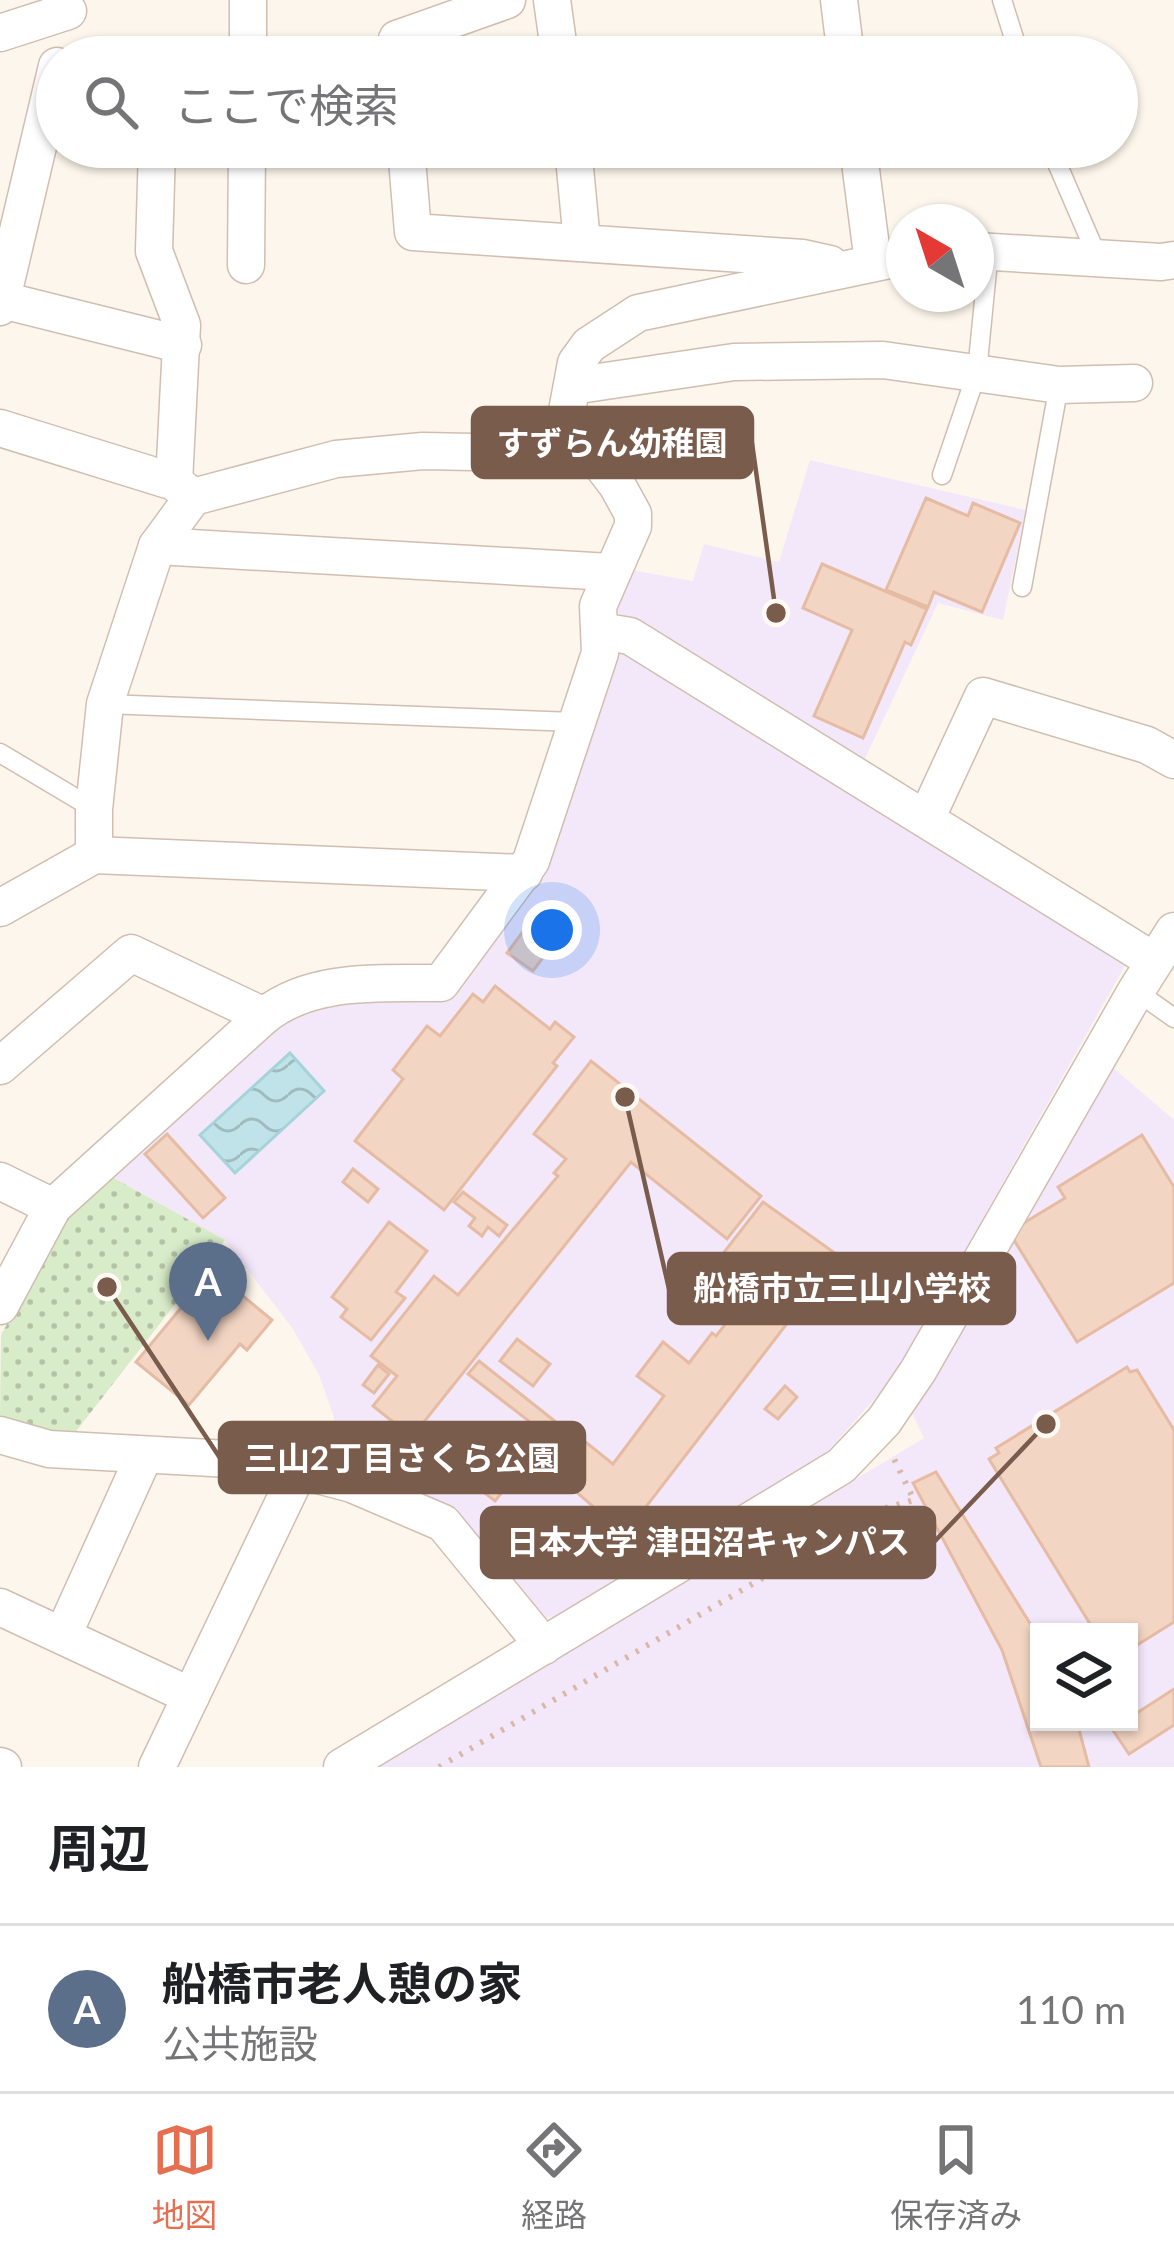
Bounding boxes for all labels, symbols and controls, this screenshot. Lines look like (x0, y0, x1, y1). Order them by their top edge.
search box (36, 36, 1138, 168)
icon: search (78, 69, 144, 135)
text: ここで検索 (174, 78, 399, 132)
north arrow (886, 204, 994, 312)
callout: すずらん幼稚園 (473, 408, 752, 477)
text: すずらん幼稚園 (497, 422, 728, 462)
your location (522, 900, 582, 960)
pin: A (169, 1242, 247, 1341)
callout: 船橋市立三山小学校 (669, 1254, 1014, 1323)
text: 船橋市立三山小学校 (694, 1267, 991, 1307)
callout: 三山2丁目さくら公園 (220, 1423, 584, 1492)
text: 三山2丁目さくら公園 (244, 1437, 560, 1477)
callout: 日本大学 津田沼キャンパス (482, 1508, 934, 1577)
text: 日本大学 津田沼キャンパス (506, 1521, 910, 1561)
map controls (1030, 1623, 1138, 1731)
button: layers (1030, 1623, 1138, 1731)
text: 周辺 (48, 1817, 150, 1878)
text: 船橋市老人憩の家 (162, 1956, 522, 2010)
text: A (73, 1986, 101, 2032)
text: 110 m (1016, 1986, 1126, 2032)
text: 公共施設 (162, 2020, 318, 2066)
tab: 地図 (152, 2117, 218, 2237)
tab: 経路 (521, 2117, 587, 2237)
tab: 保存済み (890, 2117, 1022, 2237)

